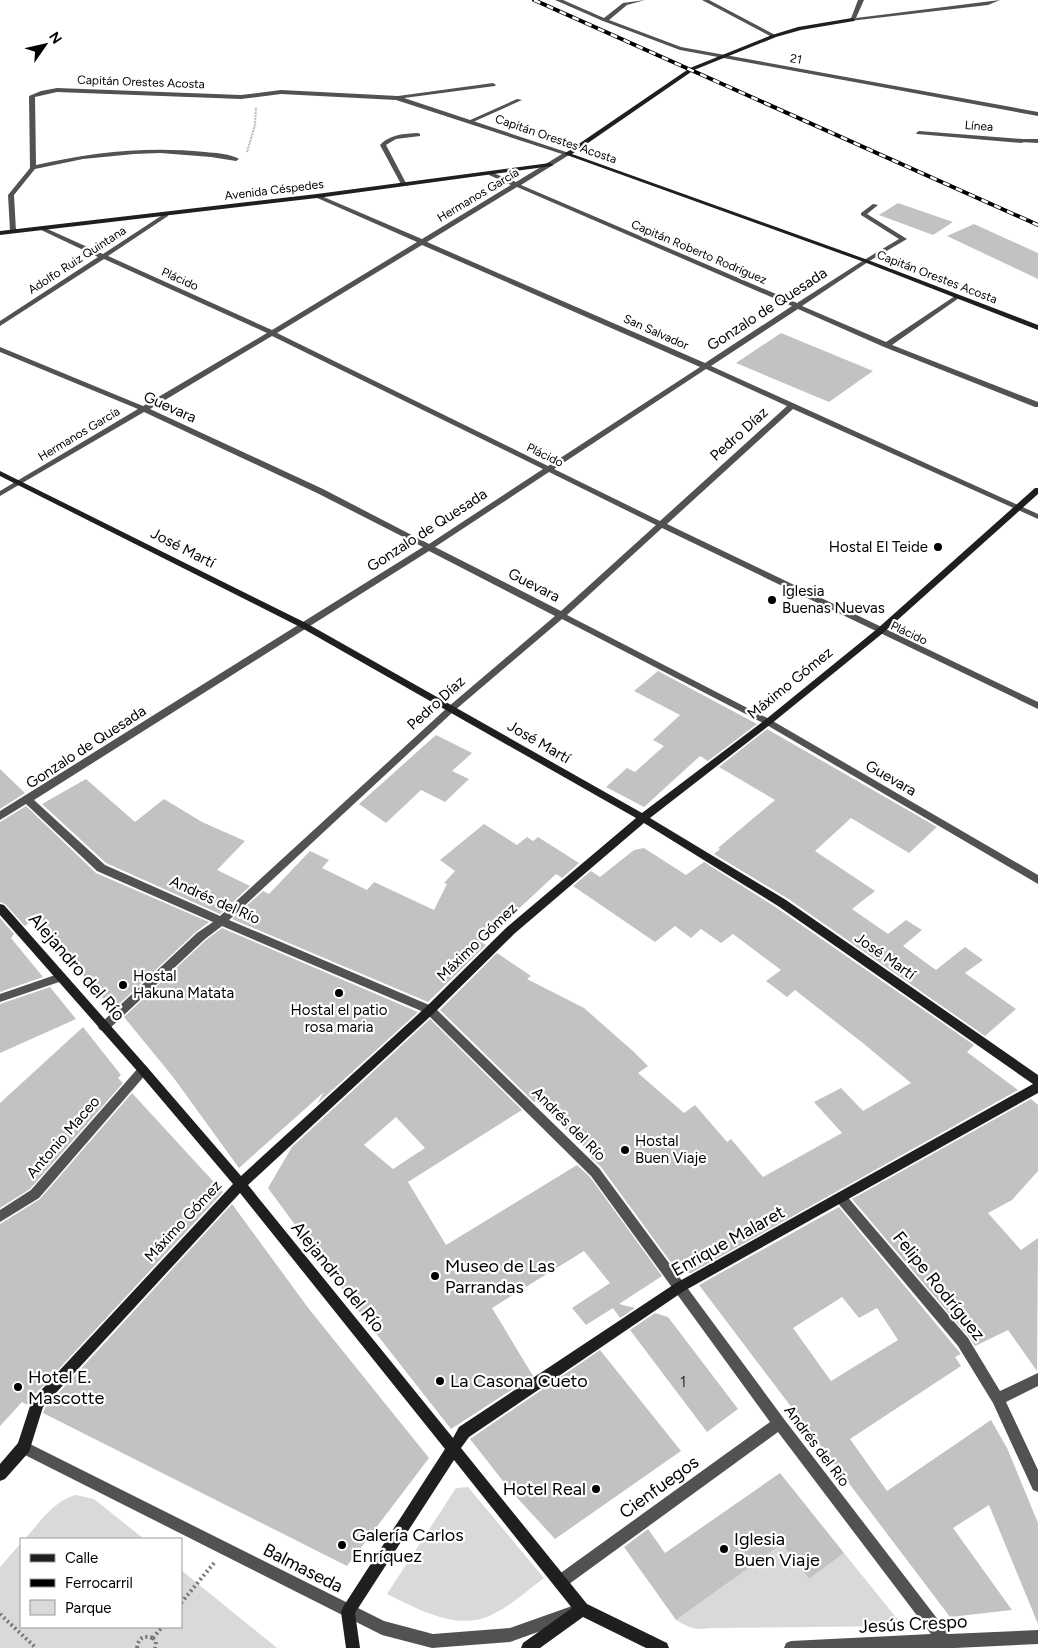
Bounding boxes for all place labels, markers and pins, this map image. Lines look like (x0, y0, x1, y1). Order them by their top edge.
place label: Hostal El Teide (829, 538, 928, 556)
marker: Hostal El Teide (932, 541, 944, 553)
place label: Iglesia Buenas Nuevas (782, 582, 885, 617)
marker: Iglesia Buenas Nuevas (766, 594, 778, 606)
place label: Hostal Hakuna Matata (133, 967, 234, 1002)
marker: Hostal Hakuna Matata (117, 979, 129, 991)
marker: Hostal el patio rosa maria (333, 987, 345, 999)
place label: Hostal el patio rosa maria (291, 1001, 388, 1036)
place label: Hostal Buen Viaje (635, 1132, 707, 1167)
marker: Hostal Buen Viaje (619, 1144, 631, 1156)
place label: Museo de Las Parrandas (445, 1255, 555, 1298)
marker: Museo de Las Parrandas (429, 1270, 441, 1282)
place label: Hotel E. Mascotte (28, 1366, 105, 1409)
place label: La Casona Cueto (450, 1370, 588, 1392)
marker: La Casona Cueto (434, 1375, 446, 1387)
marker: Hotel E. Mascotte (12, 1381, 24, 1393)
place label: Hotel Real (503, 1478, 586, 1500)
marker: Hotel Real (590, 1483, 602, 1495)
place label: Galería Carlos Enríquez (352, 1524, 464, 1567)
place label: Iglesia Buen Viaje (734, 1528, 820, 1571)
marker: Galería Carlos Enríquez (336, 1539, 348, 1551)
marker: Iglesia Buen Viaje (718, 1543, 730, 1555)

